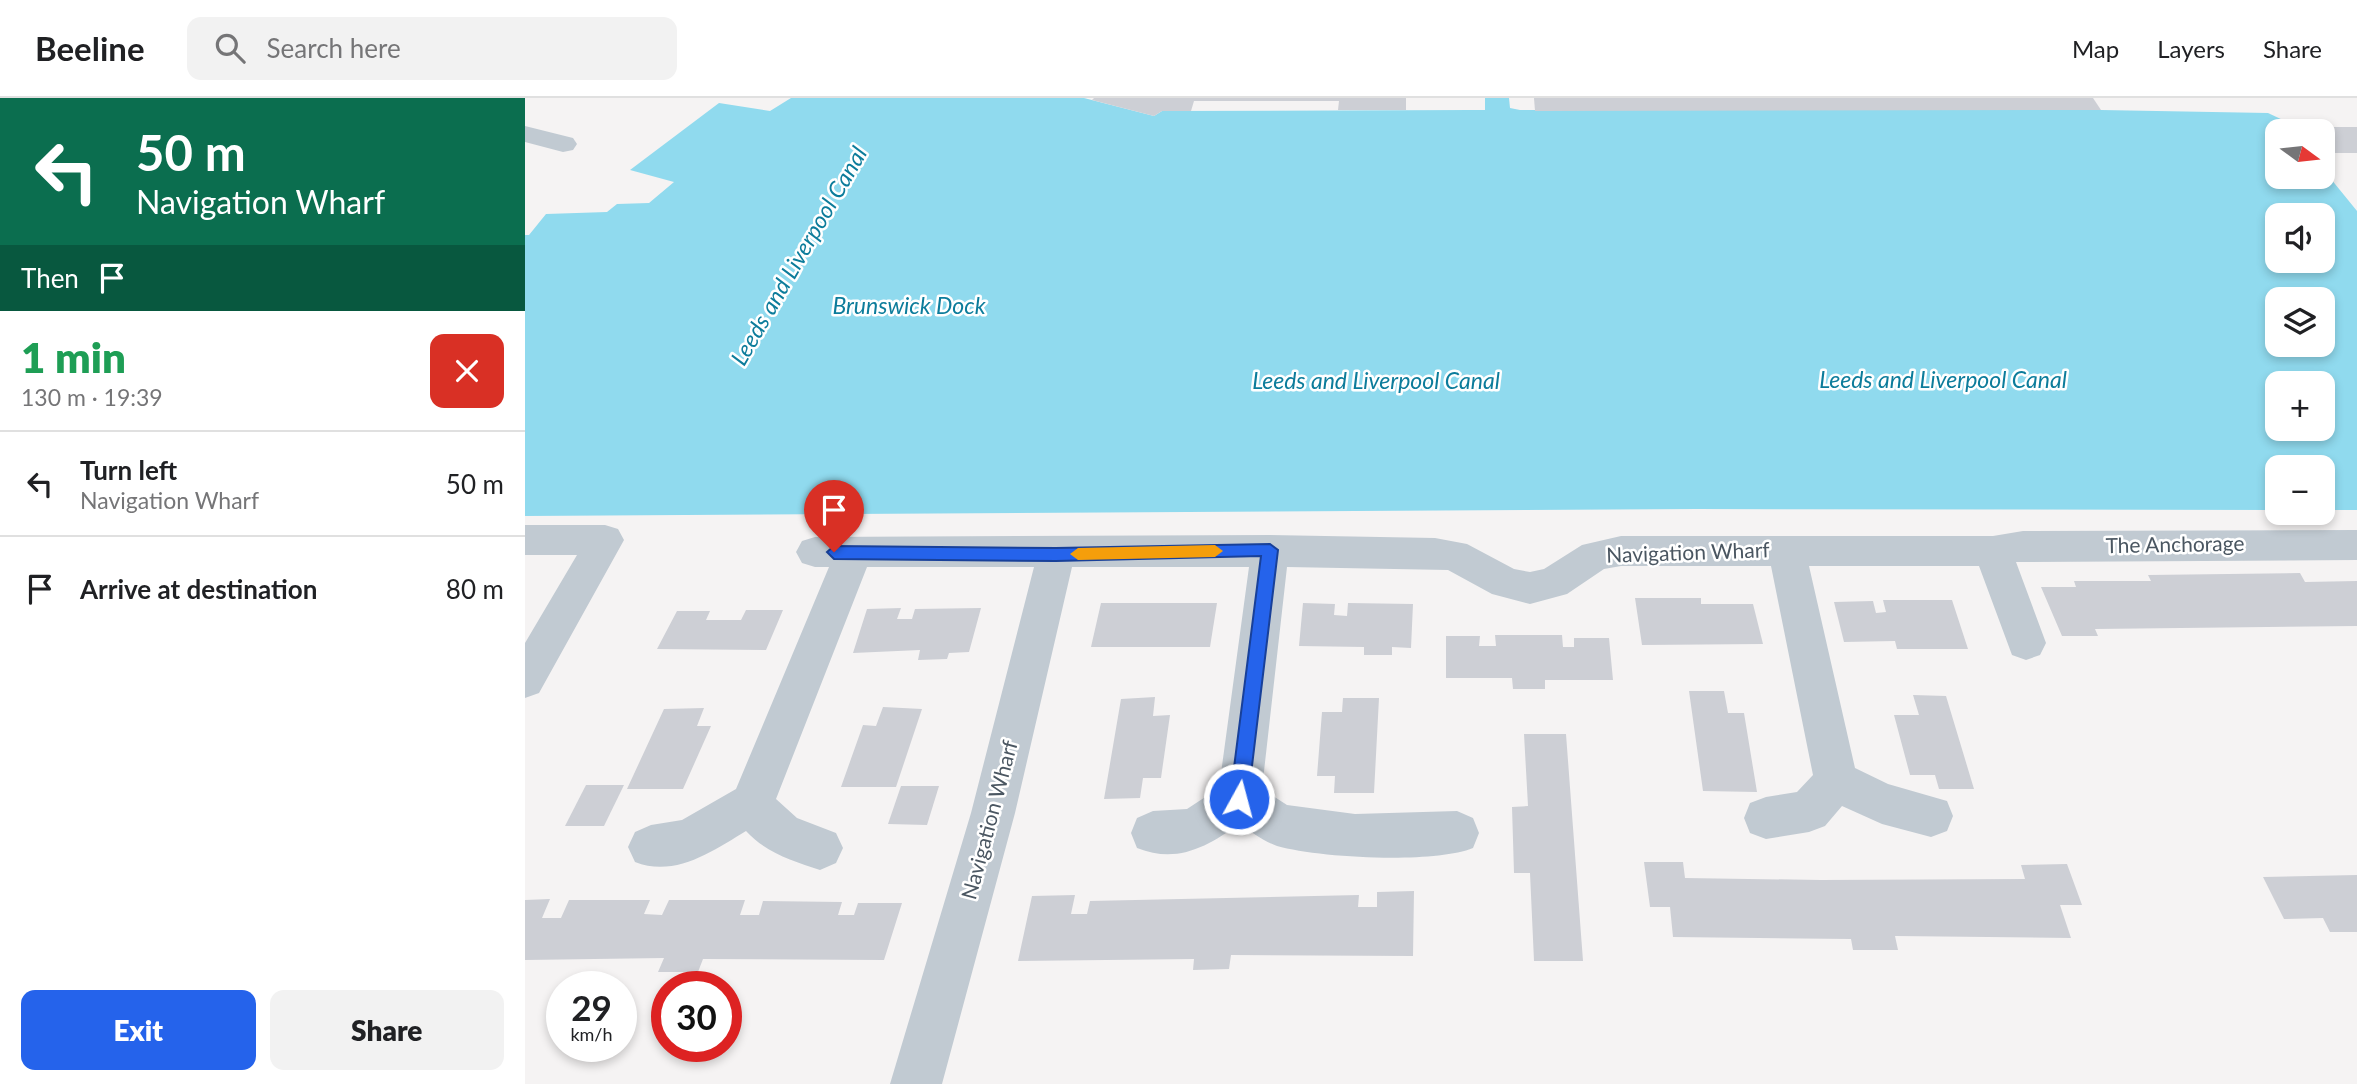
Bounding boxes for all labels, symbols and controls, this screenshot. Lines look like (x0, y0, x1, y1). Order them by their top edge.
search box (187, 17, 677, 80)
text: Beeline (35, 28, 145, 68)
icon: search (211, 29, 249, 67)
text: Search here (267, 32, 401, 64)
text: Map (2072, 34, 2119, 63)
text: Layers (2157, 34, 2225, 63)
text: Share (2263, 34, 2322, 63)
north arrow (2265, 119, 2335, 189)
map controls (2265, 119, 2335, 525)
text: 50 m (136, 123, 246, 181)
icon: left (21, 126, 112, 217)
water label: Leeds and Liverpool Canal (724, 141, 872, 370)
text: Navigation Wharf (136, 182, 385, 221)
button: sound (2265, 203, 2335, 273)
icon: arrive (93, 259, 131, 297)
text: Then (21, 262, 79, 294)
button: layers (2265, 287, 2335, 357)
water label: Brunswick Dock (832, 291, 987, 319)
text: 1 min (21, 332, 126, 382)
button: close (430, 334, 504, 408)
water label: Leeds and Liverpool Canal (1819, 365, 2067, 393)
water label: Leeds and Liverpool Canal (1252, 366, 1500, 394)
button: + (2265, 371, 2335, 441)
text: 130 m · 19:39 (21, 383, 163, 411)
text: Turn left (80, 454, 177, 486)
button: − (2265, 455, 2335, 525)
icon: left (21, 465, 59, 503)
text: 50 m (446, 468, 504, 500)
pin (804, 480, 864, 552)
text: Navigation Wharf (80, 486, 259, 514)
icon: arrive (815, 491, 853, 529)
street label: The Anchorage (2105, 530, 2245, 557)
street label: Navigation Wharf (1606, 536, 1771, 567)
icon: arrive (21, 570, 59, 608)
text: Arrive at destination (80, 573, 317, 605)
text: 80 m (446, 573, 504, 605)
street label: Navigation Wharf (955, 737, 1022, 902)
position arrow (1202, 762, 1276, 836)
speed limit sign: 30 (651, 971, 742, 1062)
text: 29 (571, 986, 612, 1028)
button: Exit (21, 990, 256, 1070)
button: Share (270, 990, 504, 1070)
text: km/h (570, 1023, 613, 1045)

